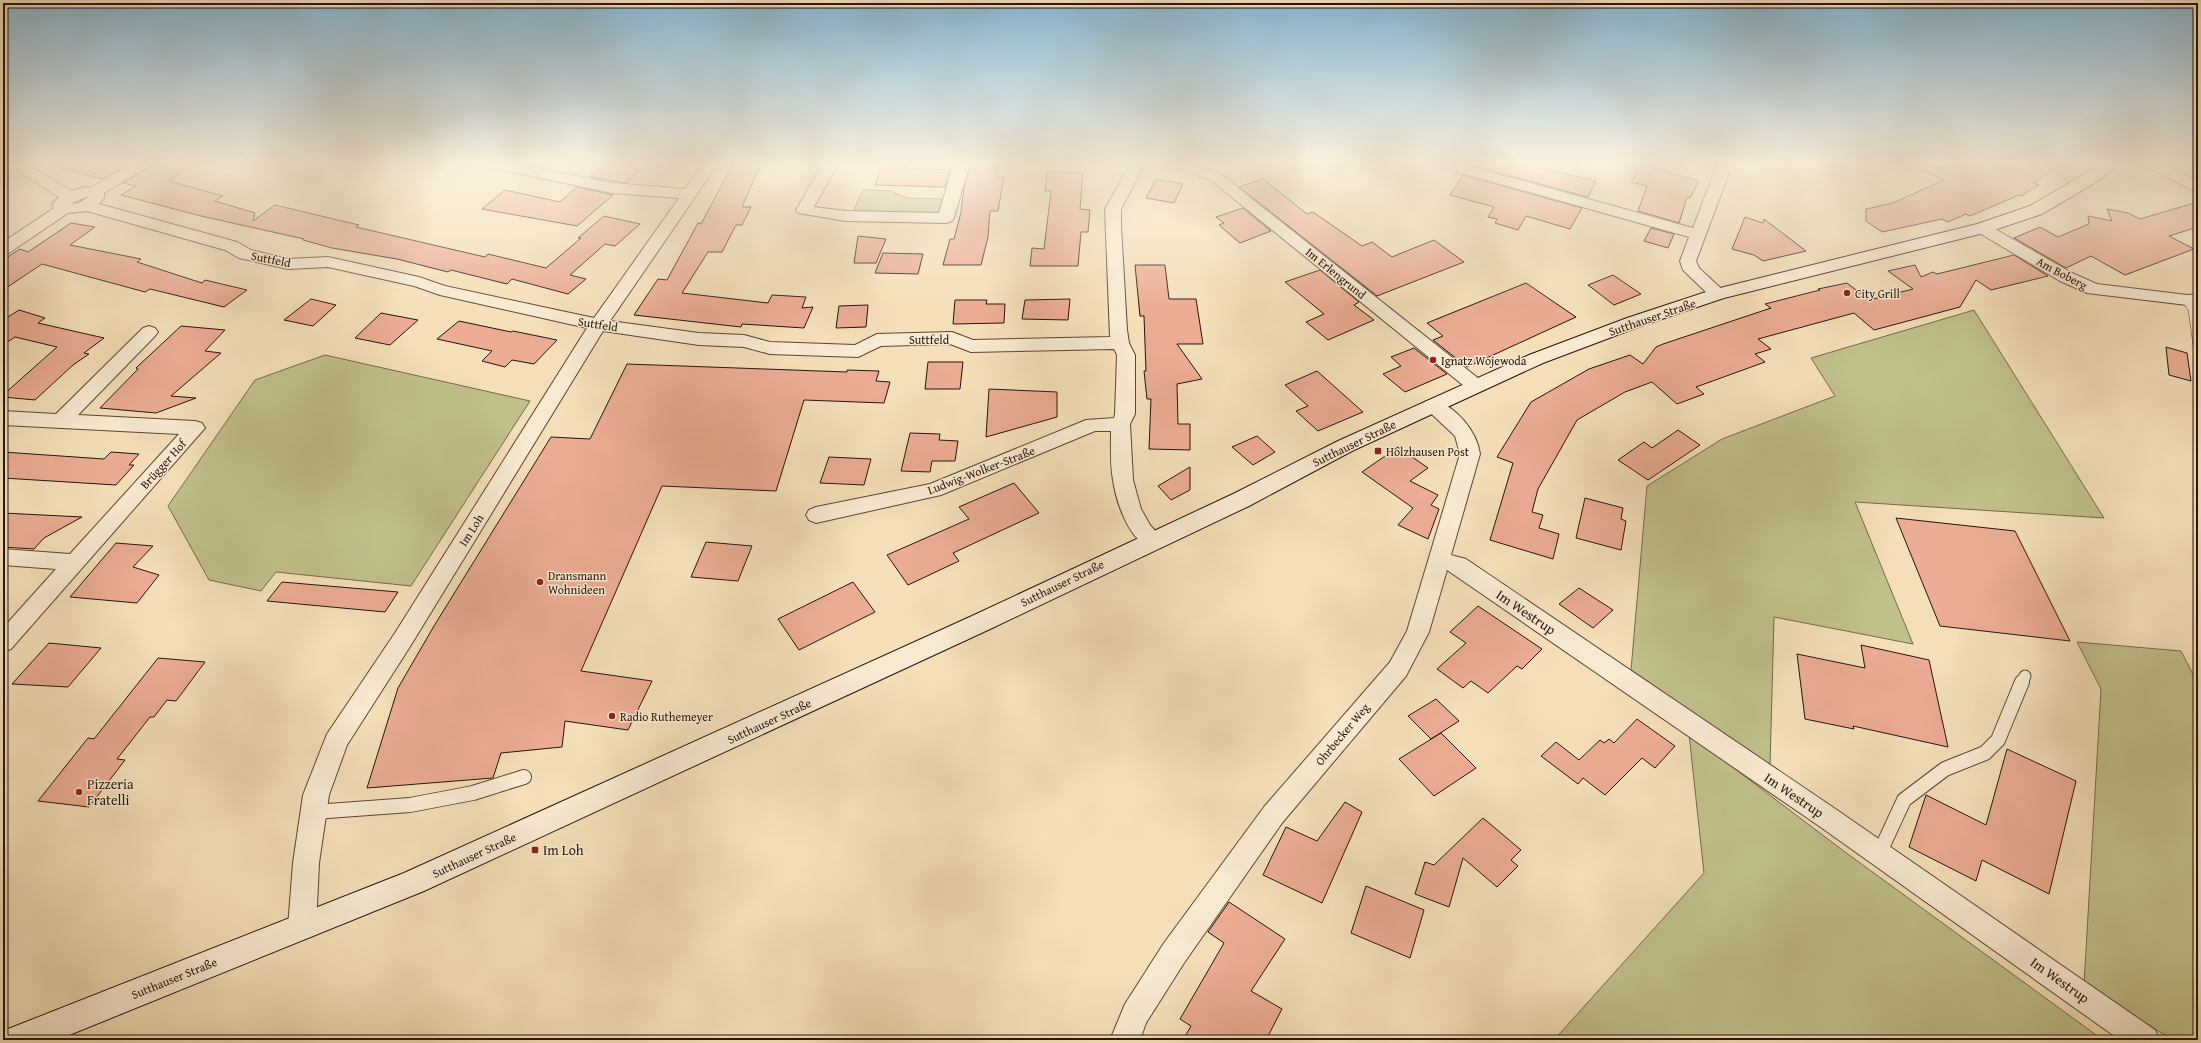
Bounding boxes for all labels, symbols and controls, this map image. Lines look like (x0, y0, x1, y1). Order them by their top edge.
street label: Im Erlengrund (1302, 243, 1370, 303)
street label: Suttfeld (250, 247, 293, 271)
street label: Am Boberg (2034, 252, 2090, 294)
place label: City Grill (1855, 285, 1901, 302)
marker: City Grill (1842, 288, 1852, 298)
street label: Sutthauser Straße (1606, 294, 1698, 340)
street label: Suttfeld (577, 312, 620, 336)
street label: Suttfeld (909, 331, 950, 348)
place label: Ignatz Wojewoda (1441, 352, 1527, 369)
marker: Ignatz Wojewoda (1428, 355, 1438, 365)
street label: Sutthauser Straße (1309, 415, 1399, 471)
street label: Brügger Hof (136, 435, 191, 492)
street label: Ludwig-Wolker-Straße (925, 442, 1037, 498)
place label: Holzhausen Post (1386, 443, 1470, 460)
marker: Holzhausen Post (1373, 446, 1383, 456)
street label: Im Loh (455, 511, 488, 549)
street label: Sutthauser Straße (1017, 555, 1107, 611)
place label: Dransmann Wohnideen (548, 567, 607, 598)
marker: Dransmann Wohnideen (535, 577, 545, 587)
street label: Im Westrup (1492, 585, 1560, 640)
street label: Sutthauser Straße (724, 694, 814, 748)
street label: Ohrbecker Weg (1311, 699, 1373, 769)
place label: Radio Ruthemeyer (620, 708, 713, 725)
marker: Radio Ruthemeyer (607, 711, 617, 721)
street label: Im Westrup (1760, 768, 1828, 823)
place label: Pizzeria Fratelli (87, 774, 134, 810)
marker: Pizzeria Fratelli (74, 787, 84, 797)
street label: Sutthauser Straße (429, 828, 519, 882)
place label: Im Loh (543, 840, 584, 860)
marker: Im Loh (530, 845, 540, 855)
street label: Im Westrup (2026, 952, 2094, 1008)
street label: Sutthauser Straße (129, 953, 220, 1003)

